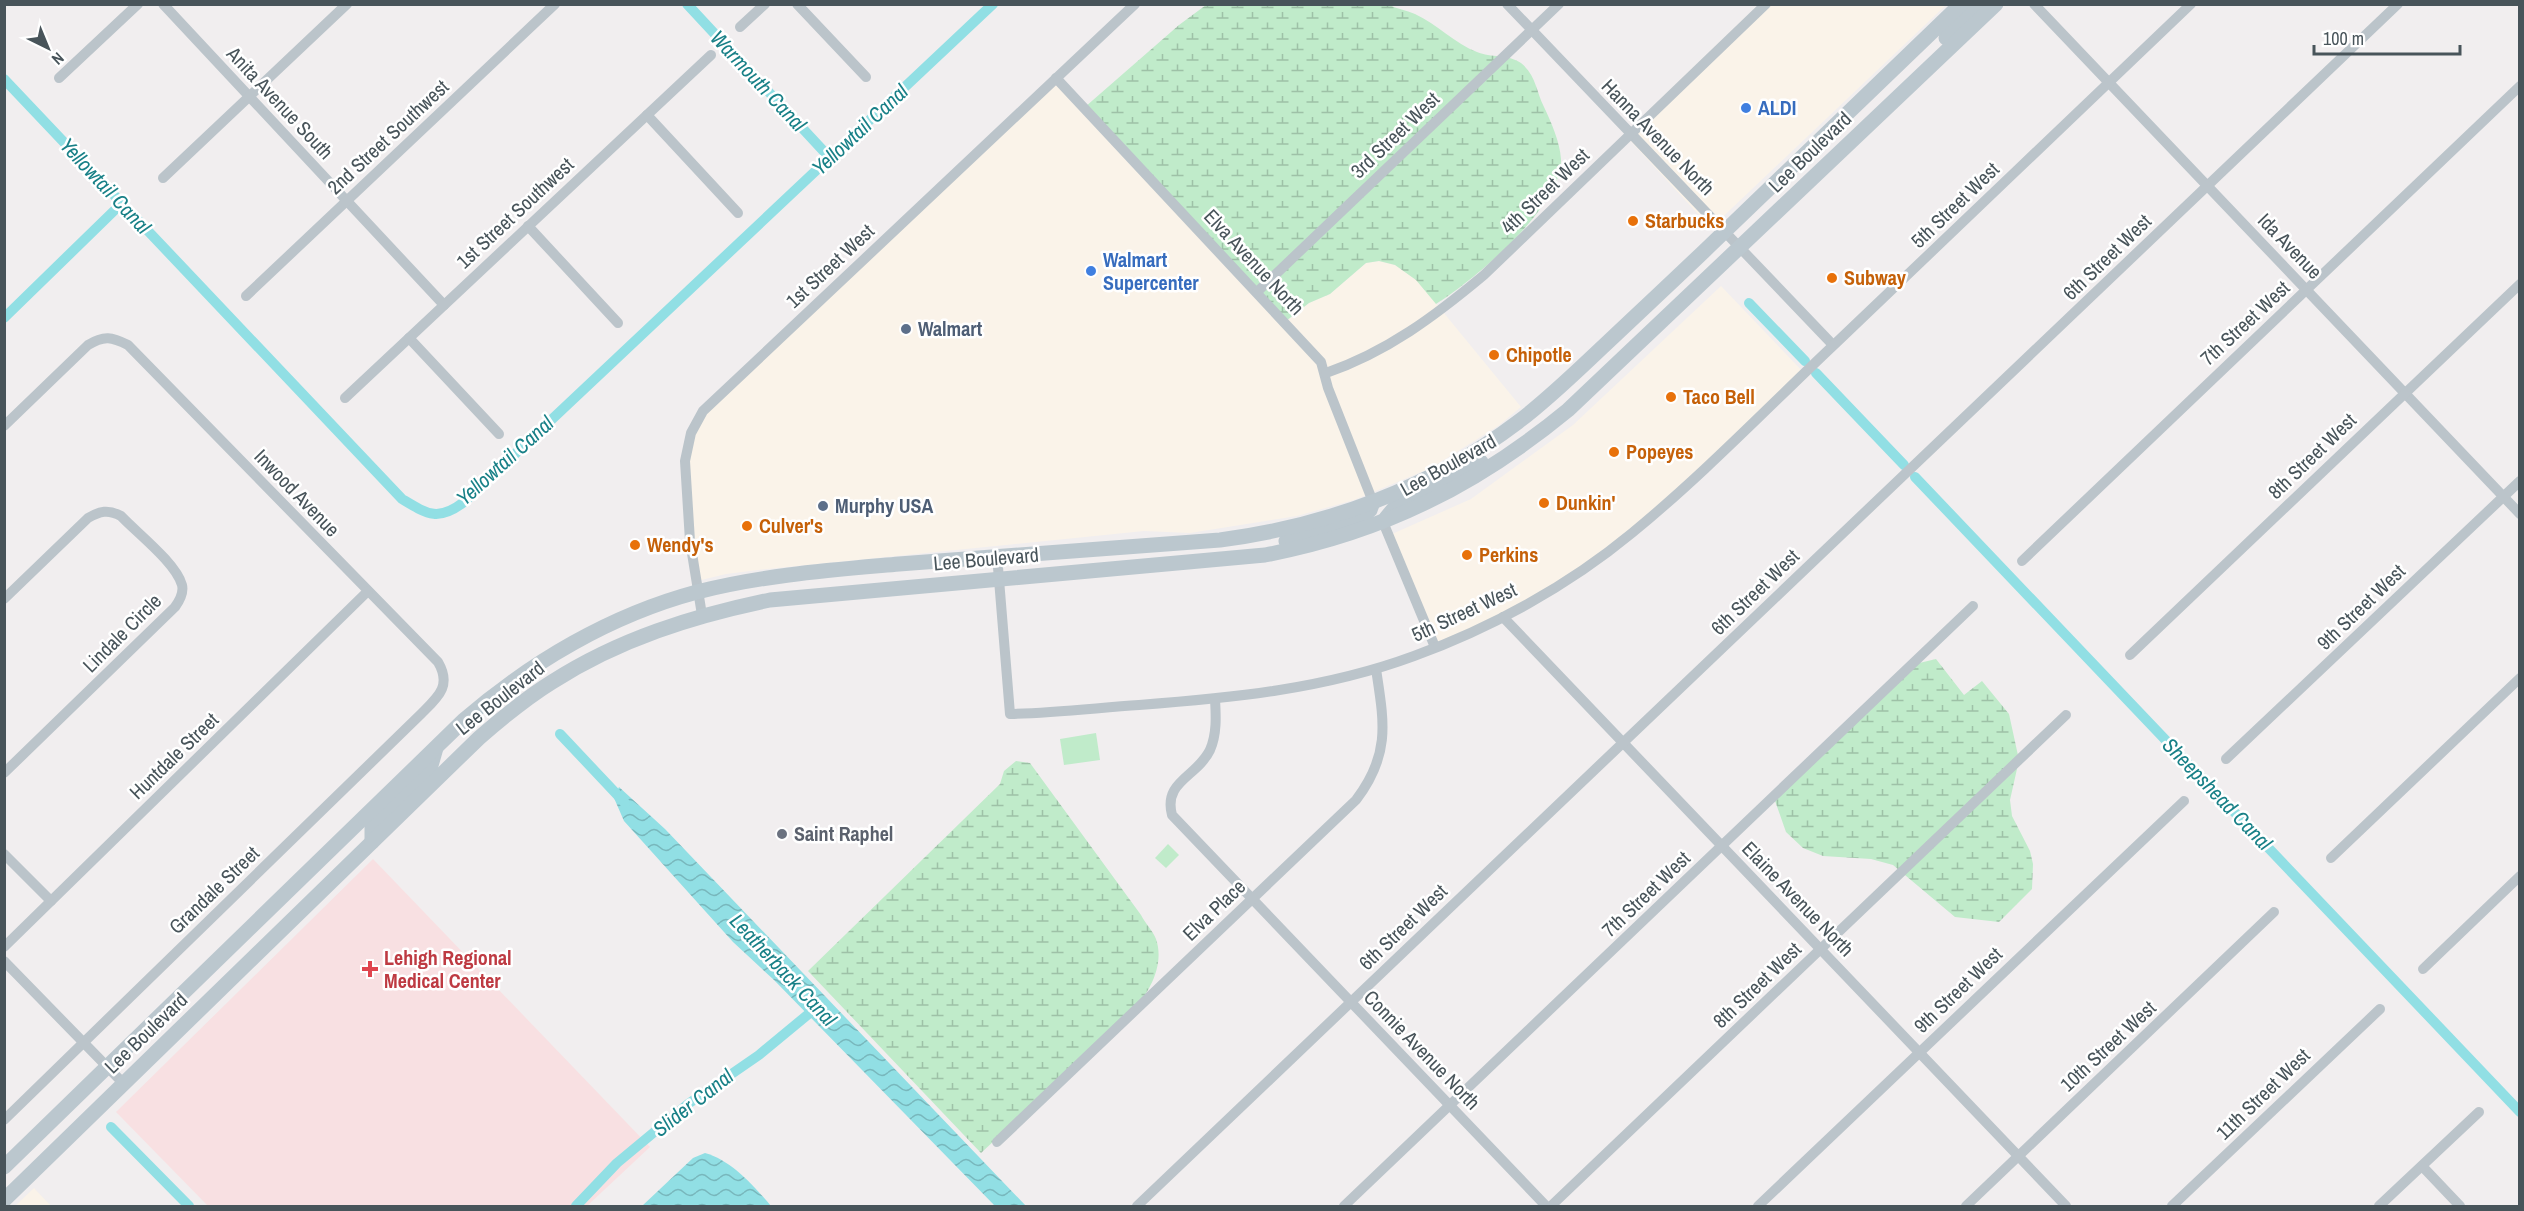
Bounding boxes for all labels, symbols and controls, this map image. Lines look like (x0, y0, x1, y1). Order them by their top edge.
north arrow (18, 18, 78, 78)
scale bar (2314, 18, 2460, 56)
water label: Warmouth Canal (704, 24, 814, 139)
text: 100 m (2323, 26, 2364, 51)
street label: Anita Avenue South (220, 40, 340, 165)
text: N (47, 48, 69, 70)
street label: 2nd Street Southwest (321, 73, 455, 200)
street label: Hanna Avenue North (1596, 73, 1721, 201)
water label: Yellowtail Canal (805, 77, 915, 182)
street label: 3rd Street West (1344, 85, 1445, 184)
place label: ALDI (1758, 94, 1796, 121)
marker: ALDI (1739, 101, 1753, 115)
street label: Lee Boulevard (1762, 105, 1857, 198)
water label: Yellowtail Canal (53, 131, 158, 241)
street label: 4th Street West (1495, 141, 1595, 240)
street label: 1st Street Southwest (450, 151, 580, 274)
street label: 5th Street West (1905, 155, 2005, 254)
street label: Elva Avenue North (1198, 203, 1310, 320)
place label: Starbucks (1645, 207, 1724, 234)
street label: 6th Street West (2057, 207, 2157, 306)
street label: Ida Avenue (2252, 207, 2328, 284)
marker: Starbucks (1626, 214, 1640, 228)
street label: 1st Street West (780, 217, 880, 314)
place label: Walmart Supercenter (1103, 246, 1199, 296)
marker: Walmart Supercenter (1084, 264, 1098, 278)
place label: Subway (1844, 264, 1907, 291)
marker: Subway (1825, 271, 1839, 285)
street label: 7th Street West (2194, 274, 2295, 371)
place label: Walmart (918, 315, 983, 342)
marker: Walmart (899, 322, 913, 336)
place label: Chipotle (1506, 341, 1572, 368)
marker: Chipotle (1487, 348, 1501, 362)
place label: Taco Bell (1683, 383, 1755, 410)
marker: Taco Bell (1664, 390, 1678, 404)
street label: 8th Street West (2262, 406, 2362, 505)
water label: Yellowtail Canal (450, 408, 560, 512)
street label: Lee Boulevard (1395, 427, 1501, 502)
place label: Popeyes (1626, 438, 1693, 465)
street label: Inwood Avenue (249, 443, 346, 542)
marker: Popeyes (1607, 445, 1621, 459)
place label: Dunkin' (1556, 489, 1616, 516)
place label: Murphy USA (835, 492, 934, 519)
marker: Dunkin' (1537, 496, 1551, 510)
marker: Murphy USA (816, 499, 830, 513)
place label: Culver's (759, 512, 823, 539)
marker: Culver's (740, 519, 754, 533)
place label: Wendy's (647, 531, 714, 558)
marker: Wendy's (628, 538, 642, 552)
street label: Lee Boulevard (932, 540, 1040, 577)
place label: Perkins (1479, 541, 1538, 568)
street label: 6th Street West (1705, 542, 1805, 641)
marker: Perkins (1460, 548, 1474, 562)
street label: 9th Street West (2311, 557, 2411, 656)
street label: 5th Street West (1407, 575, 1521, 648)
street label: Lindale Circle (76, 587, 167, 678)
street label: Lee Boulevard (450, 654, 550, 741)
street label: Huntdale Street (123, 706, 224, 805)
water label: Sheepshead Canal (2156, 731, 2279, 857)
place label: Saint Raphel (794, 820, 893, 847)
marker: Saint Raphel (775, 827, 789, 841)
street label: Elaine Avenue North (1736, 835, 1860, 962)
street label: Grandale Street (163, 839, 265, 940)
street label: 7th Street West (1596, 844, 1696, 943)
street label: Elva Place (1176, 873, 1251, 946)
street label: 6th Street West (1353, 877, 1453, 976)
water label: Leatherback Canal (723, 907, 844, 1033)
street label: 8th Street West (1707, 935, 1807, 1034)
street label: 9th Street West (1908, 940, 2008, 1039)
place label: Lehigh Regional Medical Center (384, 944, 512, 994)
marker: Lehigh Regional Medical Center (361, 960, 379, 978)
street label: Connie Avenue North (1358, 984, 1486, 1115)
street label: Lee Boulevard (98, 986, 193, 1079)
street label: 10th Street West (2054, 994, 2162, 1097)
street label: 11th Street West (2210, 1042, 2316, 1145)
water label: Slider Canal (646, 1061, 740, 1143)

